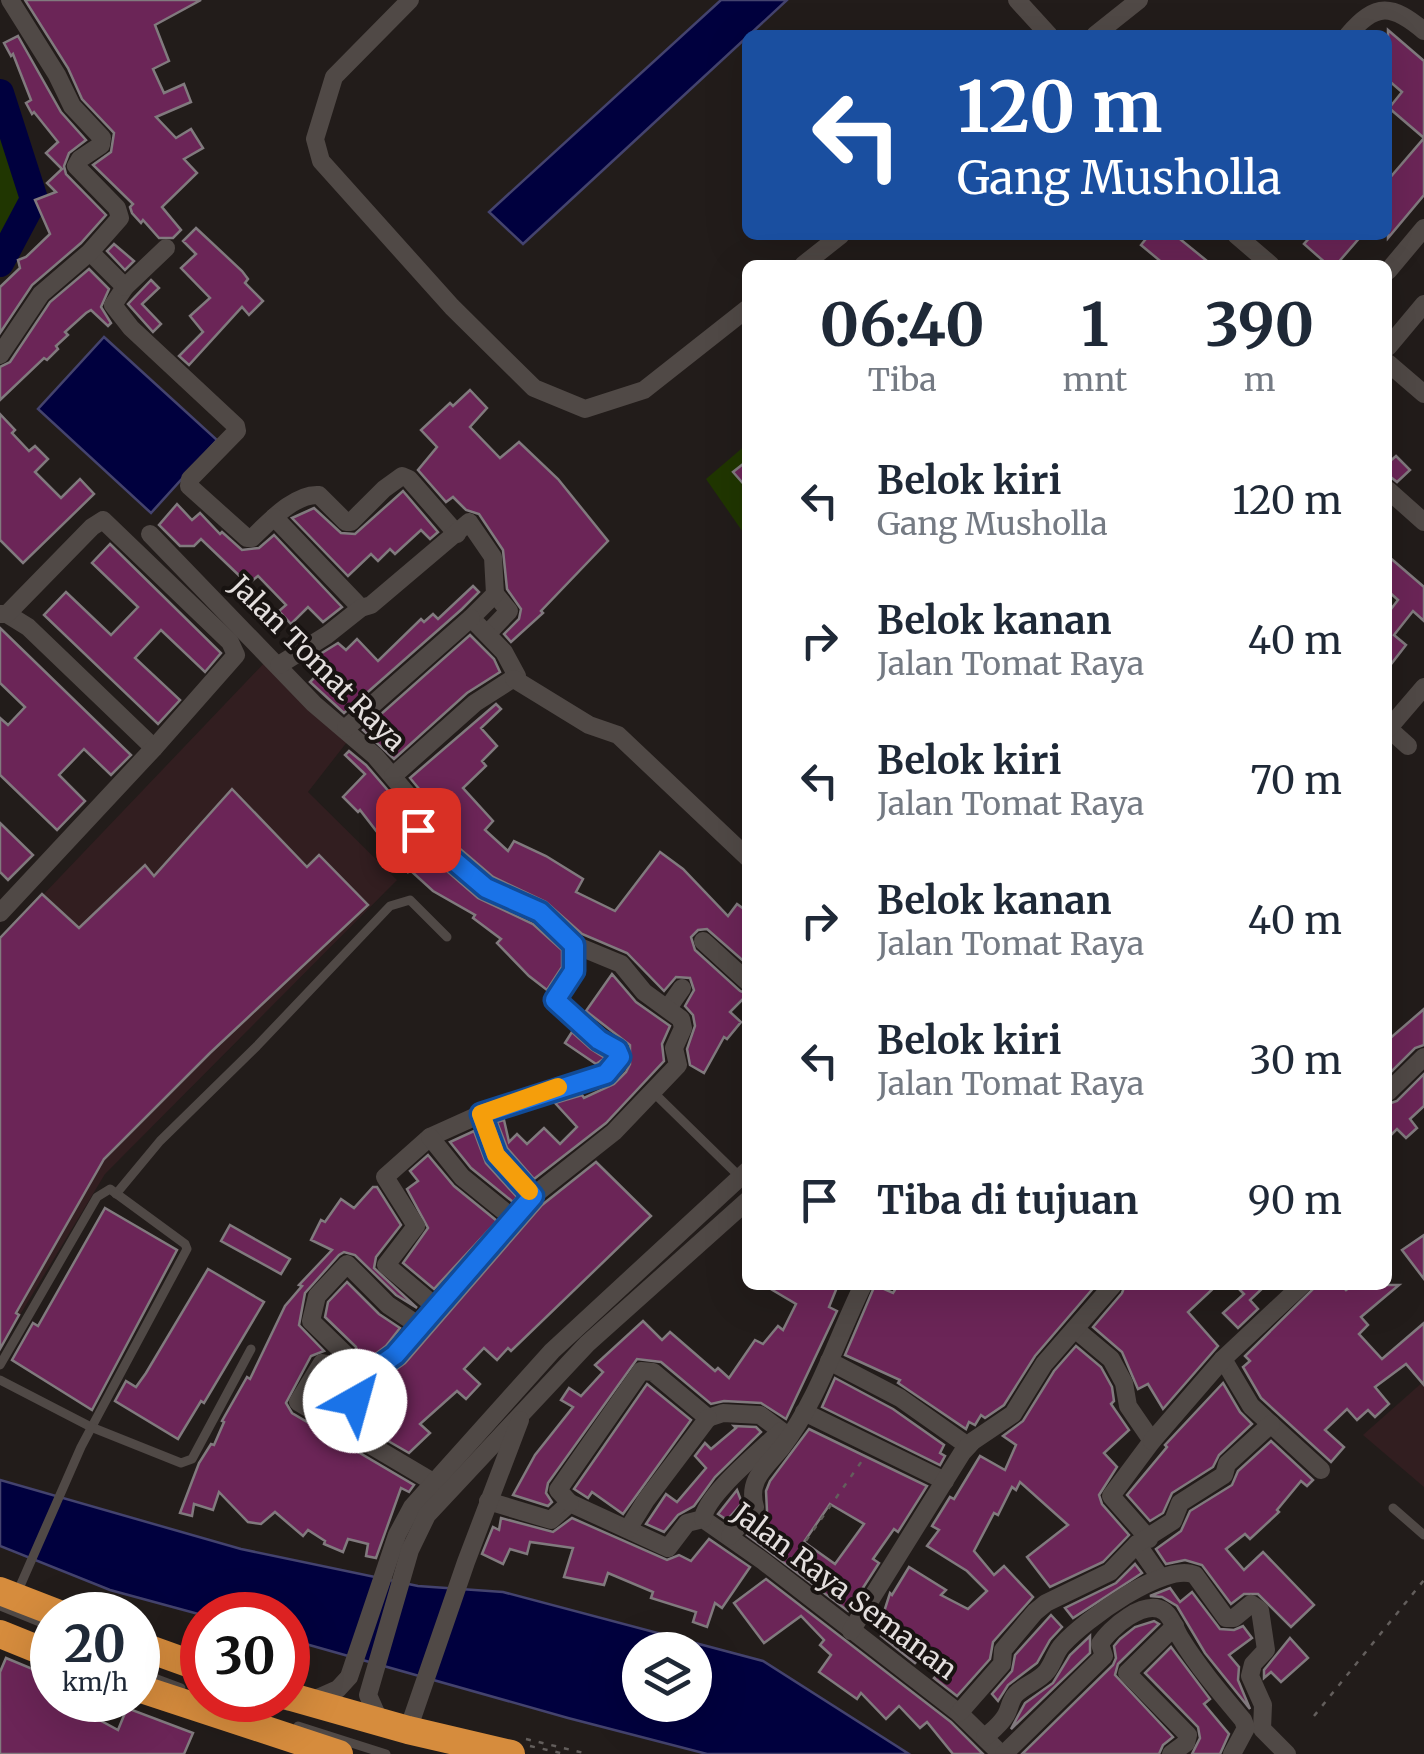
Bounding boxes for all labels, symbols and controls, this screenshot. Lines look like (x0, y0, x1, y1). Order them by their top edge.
text: 120 m (957, 63, 1162, 151)
icon: left (792, 70, 922, 200)
text: Gang Musholla (957, 150, 1281, 206)
text: 06:40 (820, 287, 985, 362)
text: 1 (1081, 287, 1109, 362)
text: 390 (1205, 287, 1314, 362)
text: Tiba (868, 360, 937, 400)
text: mnt (1062, 360, 1127, 400)
text: m (1244, 360, 1276, 400)
text: Belok kiri (877, 457, 1061, 504)
icon: left (792, 473, 847, 528)
text: 120 m (1232, 477, 1342, 524)
text: Gang Musholla (877, 504, 1108, 544)
street label: Jalan Tomat Raya (222, 567, 413, 758)
text: Belok kanan (877, 597, 1112, 644)
icon: right (792, 613, 847, 668)
text: 40 m (1248, 617, 1342, 664)
text: Jalan Tomat Raya (877, 644, 1144, 684)
text: Belok kiri (877, 737, 1061, 784)
icon: left (792, 753, 847, 808)
text: 70 m (1250, 757, 1342, 804)
text: Jalan Tomat Raya (877, 784, 1144, 824)
pin (376, 788, 461, 873)
icon: arrive (391, 803, 446, 858)
text: Belok kanan (877, 877, 1112, 924)
icon: right (792, 893, 847, 948)
text: 40 m (1248, 897, 1342, 944)
text: Jalan Tomat Raya (877, 924, 1144, 964)
text: Belok kiri (877, 1017, 1061, 1064)
icon: left (792, 1033, 847, 1088)
text: 30 m (1249, 1037, 1342, 1084)
text: Jalan Tomat Raya (877, 1064, 1144, 1104)
icon: arrive (792, 1173, 847, 1228)
text: Tiba di tujuan (877, 1177, 1138, 1224)
text: 90 m (1248, 1177, 1342, 1224)
position arrow (303, 1349, 407, 1453)
street label: Jalan Raya Semanan (725, 1494, 964, 1687)
speed limit sign: 30 (180, 1592, 310, 1722)
text: 20 (64, 1613, 126, 1676)
map controls (622, 1632, 712, 1722)
button: layers (622, 1632, 712, 1722)
text: km/h (62, 1666, 128, 1698)

